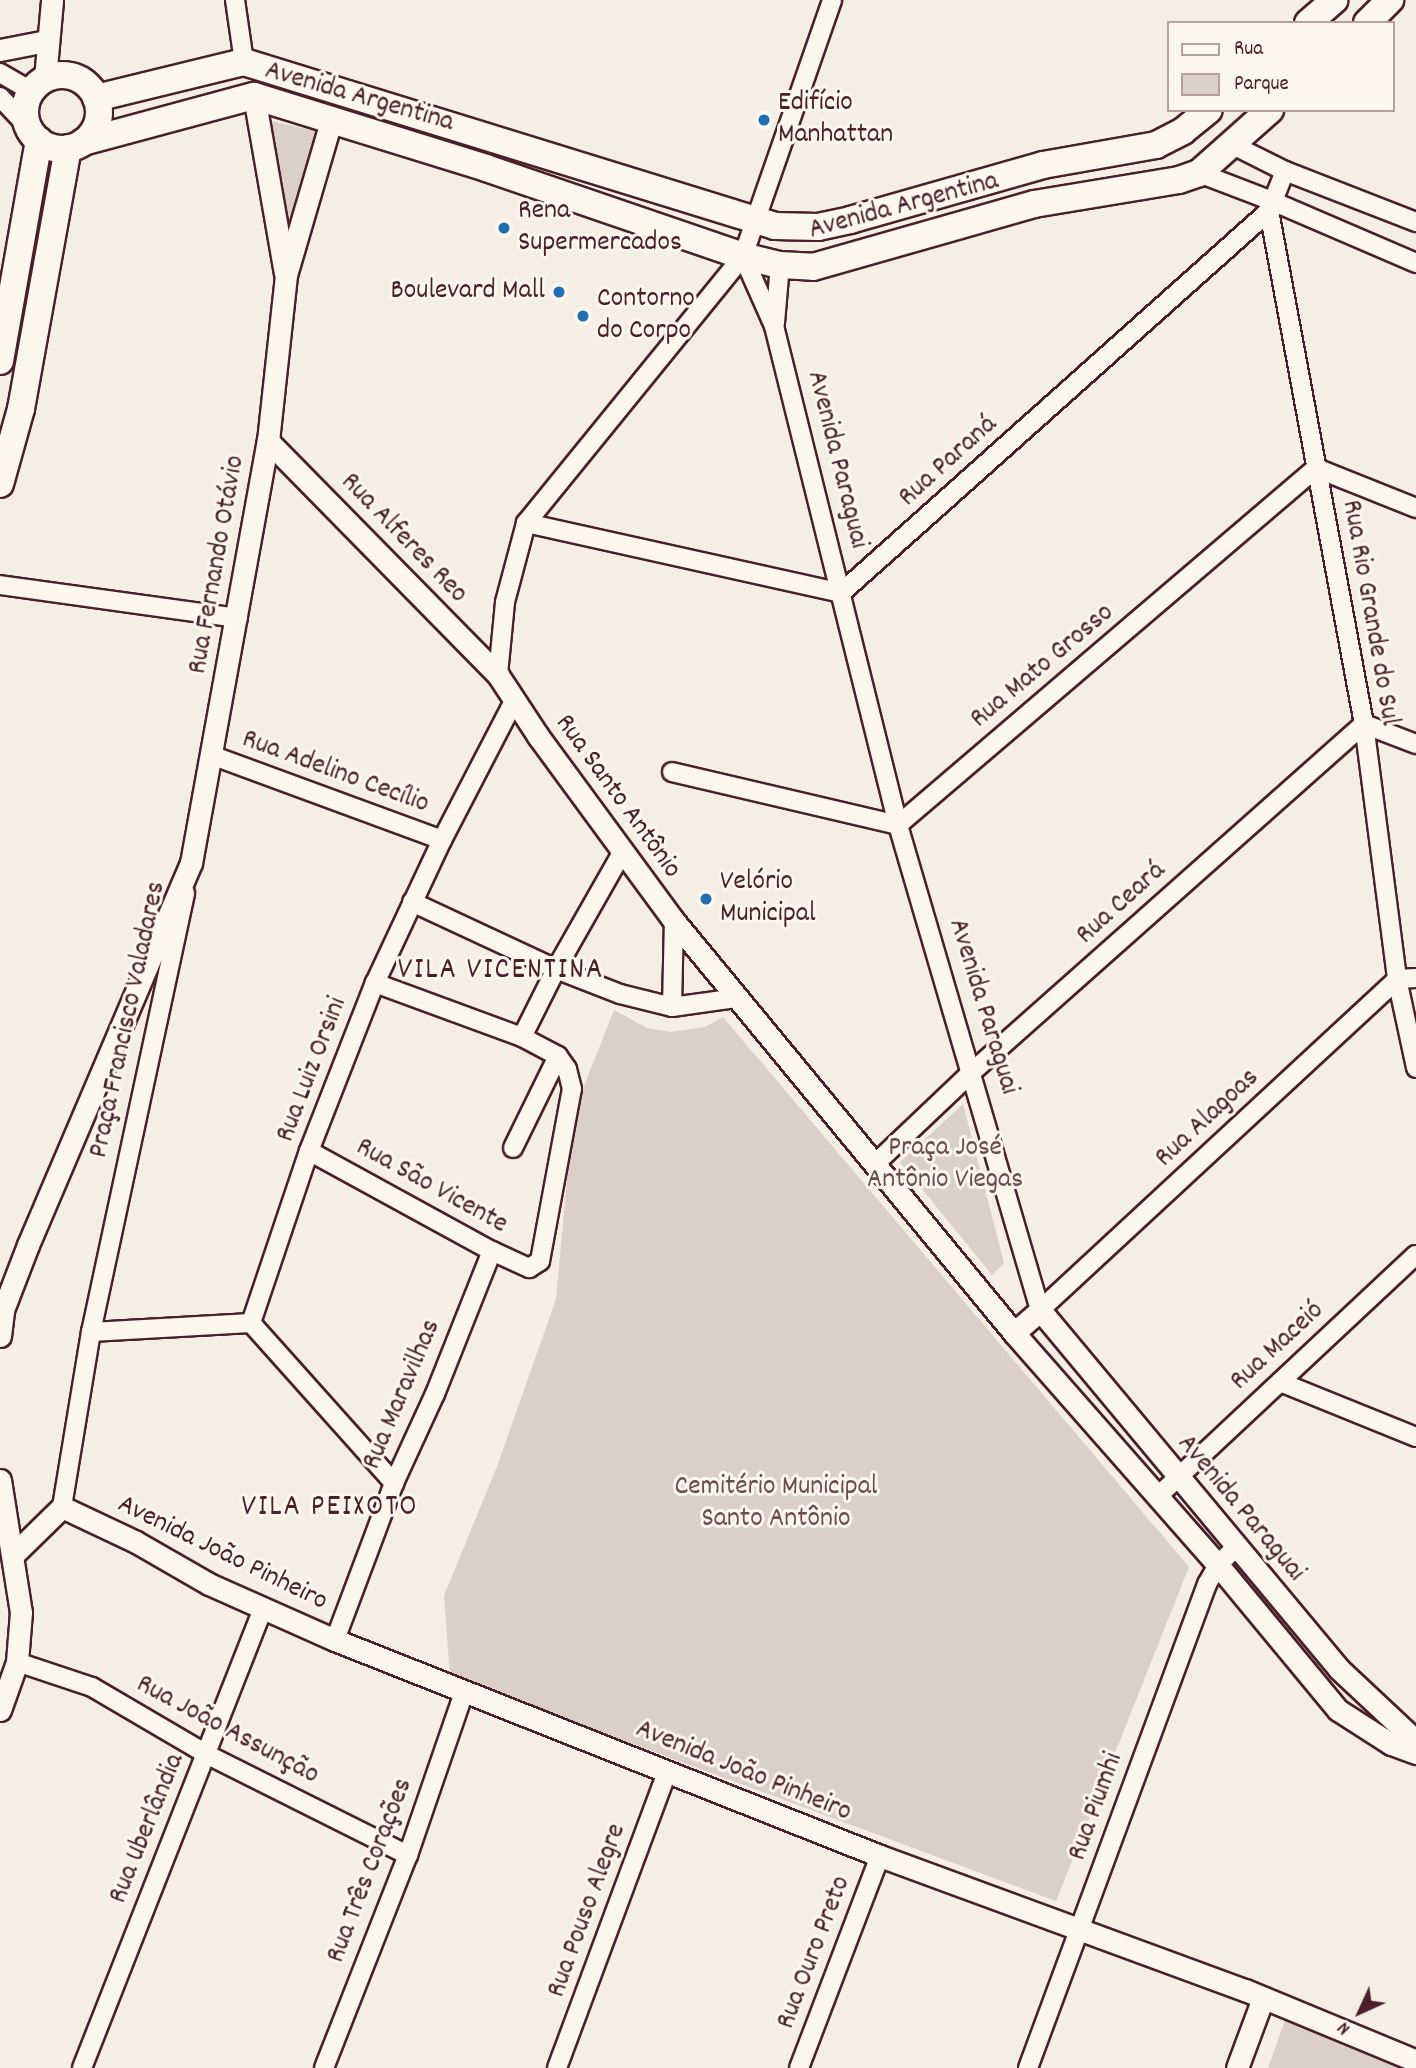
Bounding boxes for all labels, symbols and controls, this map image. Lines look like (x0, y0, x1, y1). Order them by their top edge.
legend (1168, 21, 1395, 112)
text: Rua (1234, 35, 1263, 65)
street label: Avenida Argentina (261, 55, 457, 141)
text: Parque (1234, 70, 1289, 100)
place label: Edifício Manhattan (778, 87, 893, 153)
marker: Edifício Manhattan (756, 112, 772, 128)
street label: Avenida Argentina (806, 166, 1002, 248)
place label: Rena Supermercados (518, 195, 682, 261)
marker: Rena Supermercados (496, 220, 512, 236)
place label: Boulevard Mall (391, 275, 545, 309)
place label: Contorno do Corpo (597, 283, 695, 349)
marker: Boulevard Mall (551, 284, 567, 300)
marker: Contorno do Corpo (575, 308, 591, 324)
street label: Avenida Paraguai (798, 368, 874, 552)
street label: Rua Paraná (893, 409, 1005, 515)
street label: Rua Fernando Otávio (182, 453, 254, 677)
street label: Rua Alferes Reo (332, 467, 474, 611)
street label: Rua Rio Grande do Sul (1333, 498, 1405, 728)
street label: Rua Mato Grosso (964, 597, 1122, 737)
street label: Rua Santo Antônio (546, 708, 688, 886)
street label: Rua Adelino Cecílio (237, 724, 433, 822)
street label: Rua Ceará (1070, 855, 1174, 953)
place label: Velório Municipal (720, 866, 816, 932)
street label: Praça Francisco Valadares (83, 879, 175, 1161)
marker: Velório Municipal (698, 891, 714, 907)
street label: Avenida Paraguai (939, 915, 1025, 1099)
district label: VILA VICENTINA (399, 954, 603, 990)
street label: Rua Luiz Orsini (270, 993, 356, 1147)
street label: Rua Alagoas (1149, 1062, 1267, 1176)
street label: Rua São Vicente (349, 1132, 513, 1242)
park label: Praça José Antônio Viegas (867, 1132, 1023, 1198)
street label: Rua Maceió (1224, 1295, 1332, 1399)
street label: Rua Maravilhas (356, 1315, 450, 1475)
street label: Avenida Paraguai (1169, 1429, 1311, 1589)
park label: Cemitério Municipal Santo Antônio (675, 1471, 877, 1537)
street label: Avenida João Pinheiro (112, 1489, 332, 1619)
district label: VILA PEIXOTO (243, 1491, 417, 1527)
street label: Rua João Assunção (130, 1669, 324, 1793)
street label: Avenida João Pinheiro (630, 1713, 856, 1831)
street label: Rua Piumhi (1062, 1748, 1132, 1866)
street label: Rua Uberlândia (103, 1749, 193, 1909)
street label: Rua Três Corações (320, 1774, 422, 1968)
street label: Rua Pouso Alegre (541, 1820, 635, 2002)
street label: Rua Ouro Preto (770, 1872, 860, 2034)
north arrow (1325, 1977, 1395, 2047)
text: N (1332, 2014, 1358, 2040)

